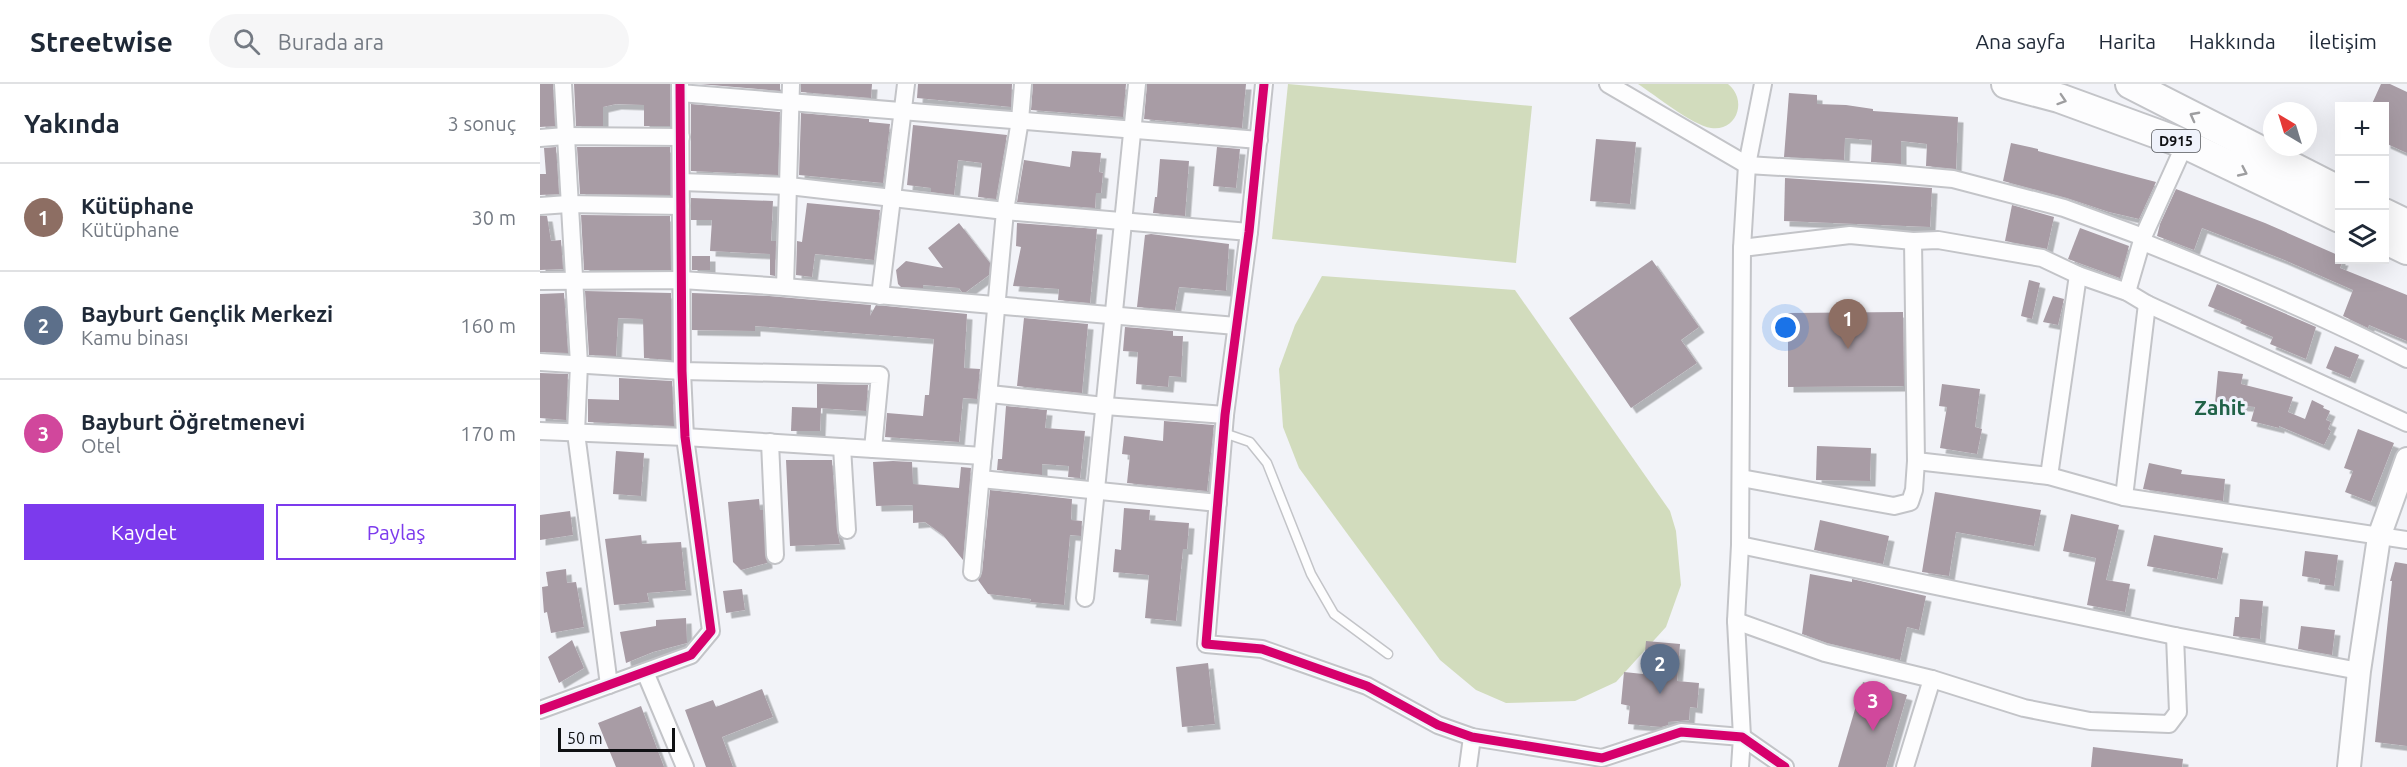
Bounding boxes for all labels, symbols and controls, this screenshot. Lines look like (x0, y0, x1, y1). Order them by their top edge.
search box (209, 14, 629, 68)
icon: search (230, 25, 263, 58)
text: Streetwise (30, 26, 173, 57)
text: Burada ara (278, 29, 384, 54)
text: Ana sayfa (1975, 29, 2066, 53)
text: Harita (2099, 29, 2156, 53)
text: Hakkında (2189, 29, 2276, 53)
text: İletişim (2309, 29, 2377, 53)
one-way arrow (2056, 92, 2067, 105)
north arrow (2263, 102, 2317, 156)
map controls (2335, 102, 2389, 264)
button: + (2335, 102, 2389, 156)
text: Yakında (24, 109, 120, 138)
text: 3 sonuç (448, 112, 516, 135)
one-way arrow (2190, 112, 2200, 123)
road number: D915 (2152, 130, 2200, 152)
button: − (2335, 156, 2389, 210)
one-way arrow (2236, 164, 2247, 176)
text: Kütüphane (81, 193, 194, 218)
text: 1 (38, 206, 49, 229)
text: 30 m (472, 206, 516, 229)
button: layers (2335, 210, 2389, 264)
text: Kütüphane (81, 218, 180, 241)
pin: 1 (1828, 300, 1868, 349)
text: Bayburt Gençlik Merkezi (81, 301, 333, 326)
your location (1771, 313, 1800, 342)
text: 2 (38, 314, 49, 337)
text: 160 m (460, 314, 516, 337)
text: Kamu binası (81, 326, 189, 349)
district label: Zahit (2194, 395, 2246, 419)
text: Bayburt Öğretmenevi (81, 409, 305, 434)
text: 3 (38, 422, 49, 445)
text: 170 m (460, 422, 516, 445)
text: Otel (81, 434, 121, 457)
button: Kaydet (24, 504, 264, 560)
button: Paylaş (276, 504, 516, 560)
pin: 2 (1640, 644, 1680, 694)
pin: 3 (1854, 682, 1892, 731)
scale bar (558, 725, 675, 752)
text: 50 m (567, 729, 603, 747)

